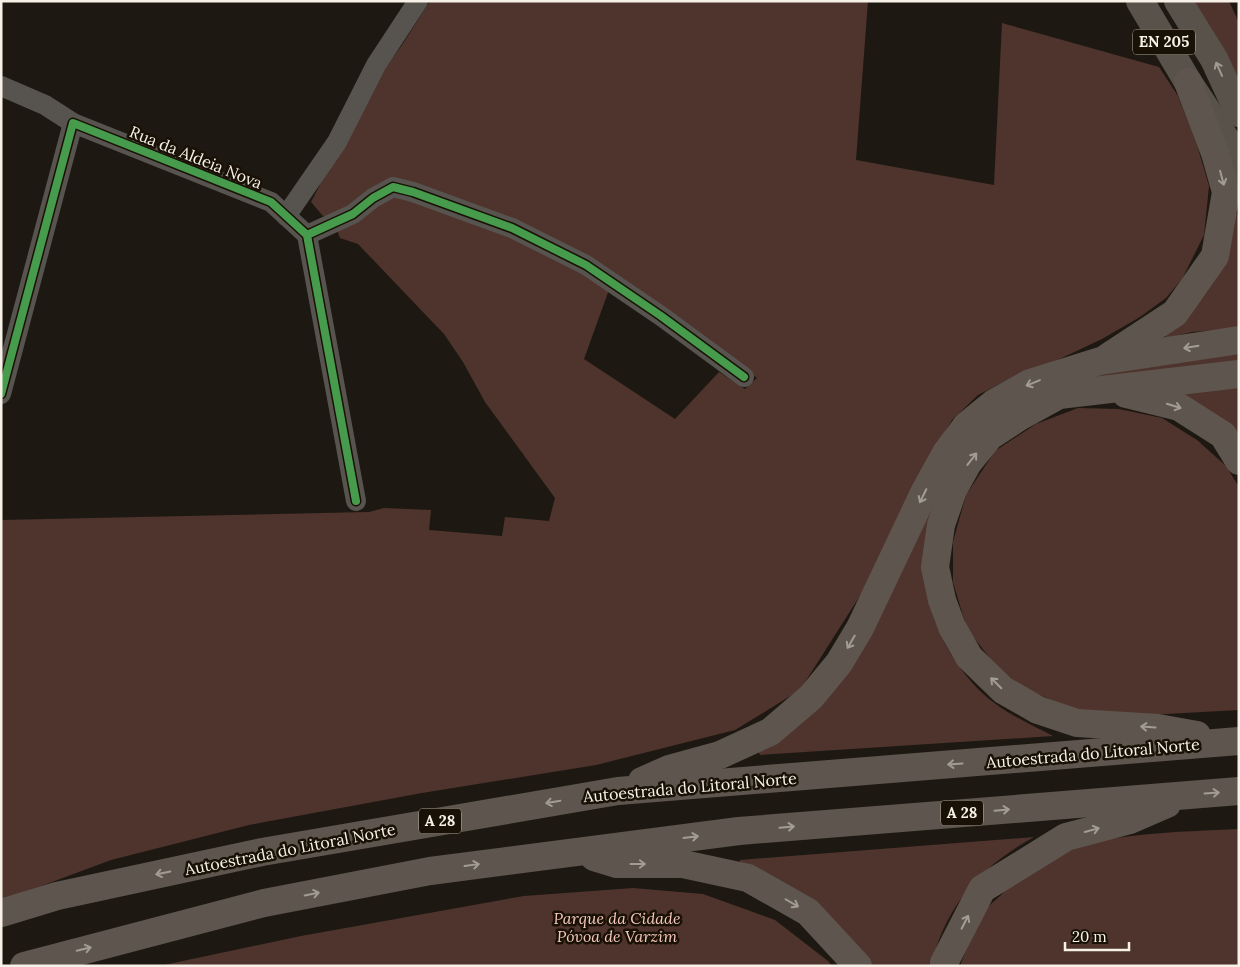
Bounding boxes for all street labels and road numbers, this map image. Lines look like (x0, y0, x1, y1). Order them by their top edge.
road number: EN 205 (1133, 30, 1195, 54)
street label: Rua da Aldeia Nova (127, 121, 265, 193)
street label: Autoestrada do Litoral Norte (984, 734, 1201, 772)
street label: Autoestrada do Litoral Norte (581, 768, 798, 806)
road number: A 28 (941, 800, 983, 826)
road number: A 28 (419, 808, 461, 834)
street label: Autoestrada do Litoral Norte (182, 819, 397, 879)

